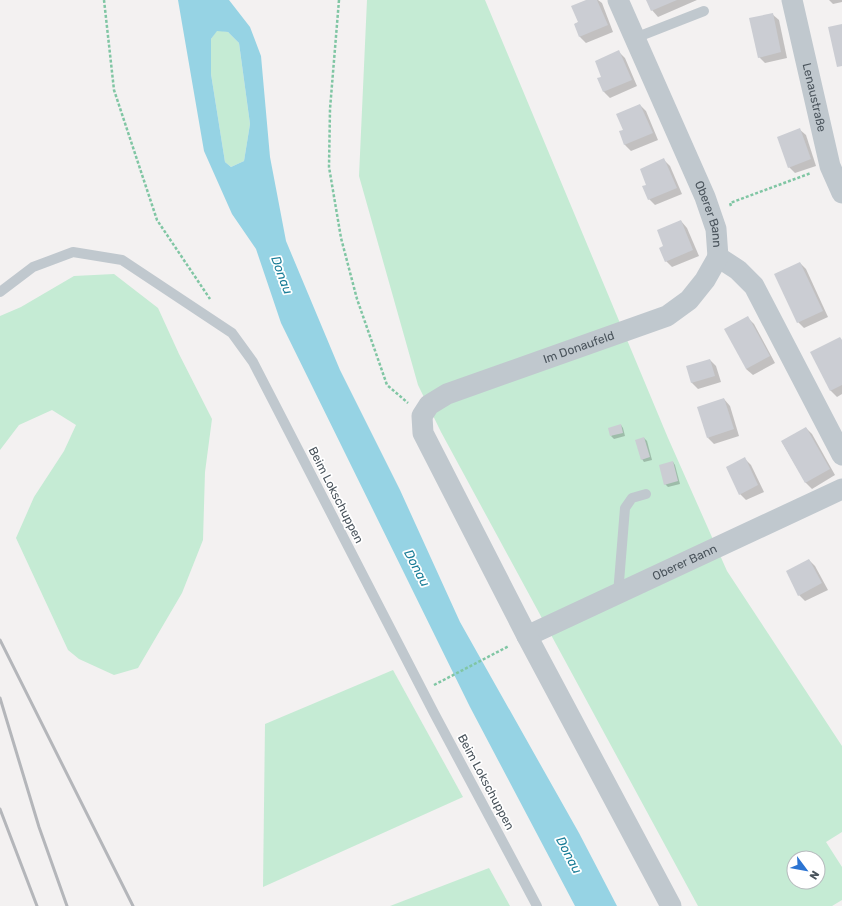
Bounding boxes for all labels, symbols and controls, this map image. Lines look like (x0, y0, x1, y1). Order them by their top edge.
street label: Lenaustraße (800, 62, 829, 134)
street label: Oberer Bann (692, 178, 724, 248)
water label: Donau (268, 254, 296, 296)
street label: Im Donaufeld (541, 328, 616, 366)
street label: Beim Lokschuppen (306, 444, 366, 546)
street label: Oberer Bann (650, 541, 719, 583)
water label: Donau (401, 547, 433, 589)
street label: Beim Lokschuppen (455, 732, 517, 832)
water label: Donau (553, 834, 585, 876)
north arrow (786, 850, 826, 890)
text: N (806, 868, 822, 882)

